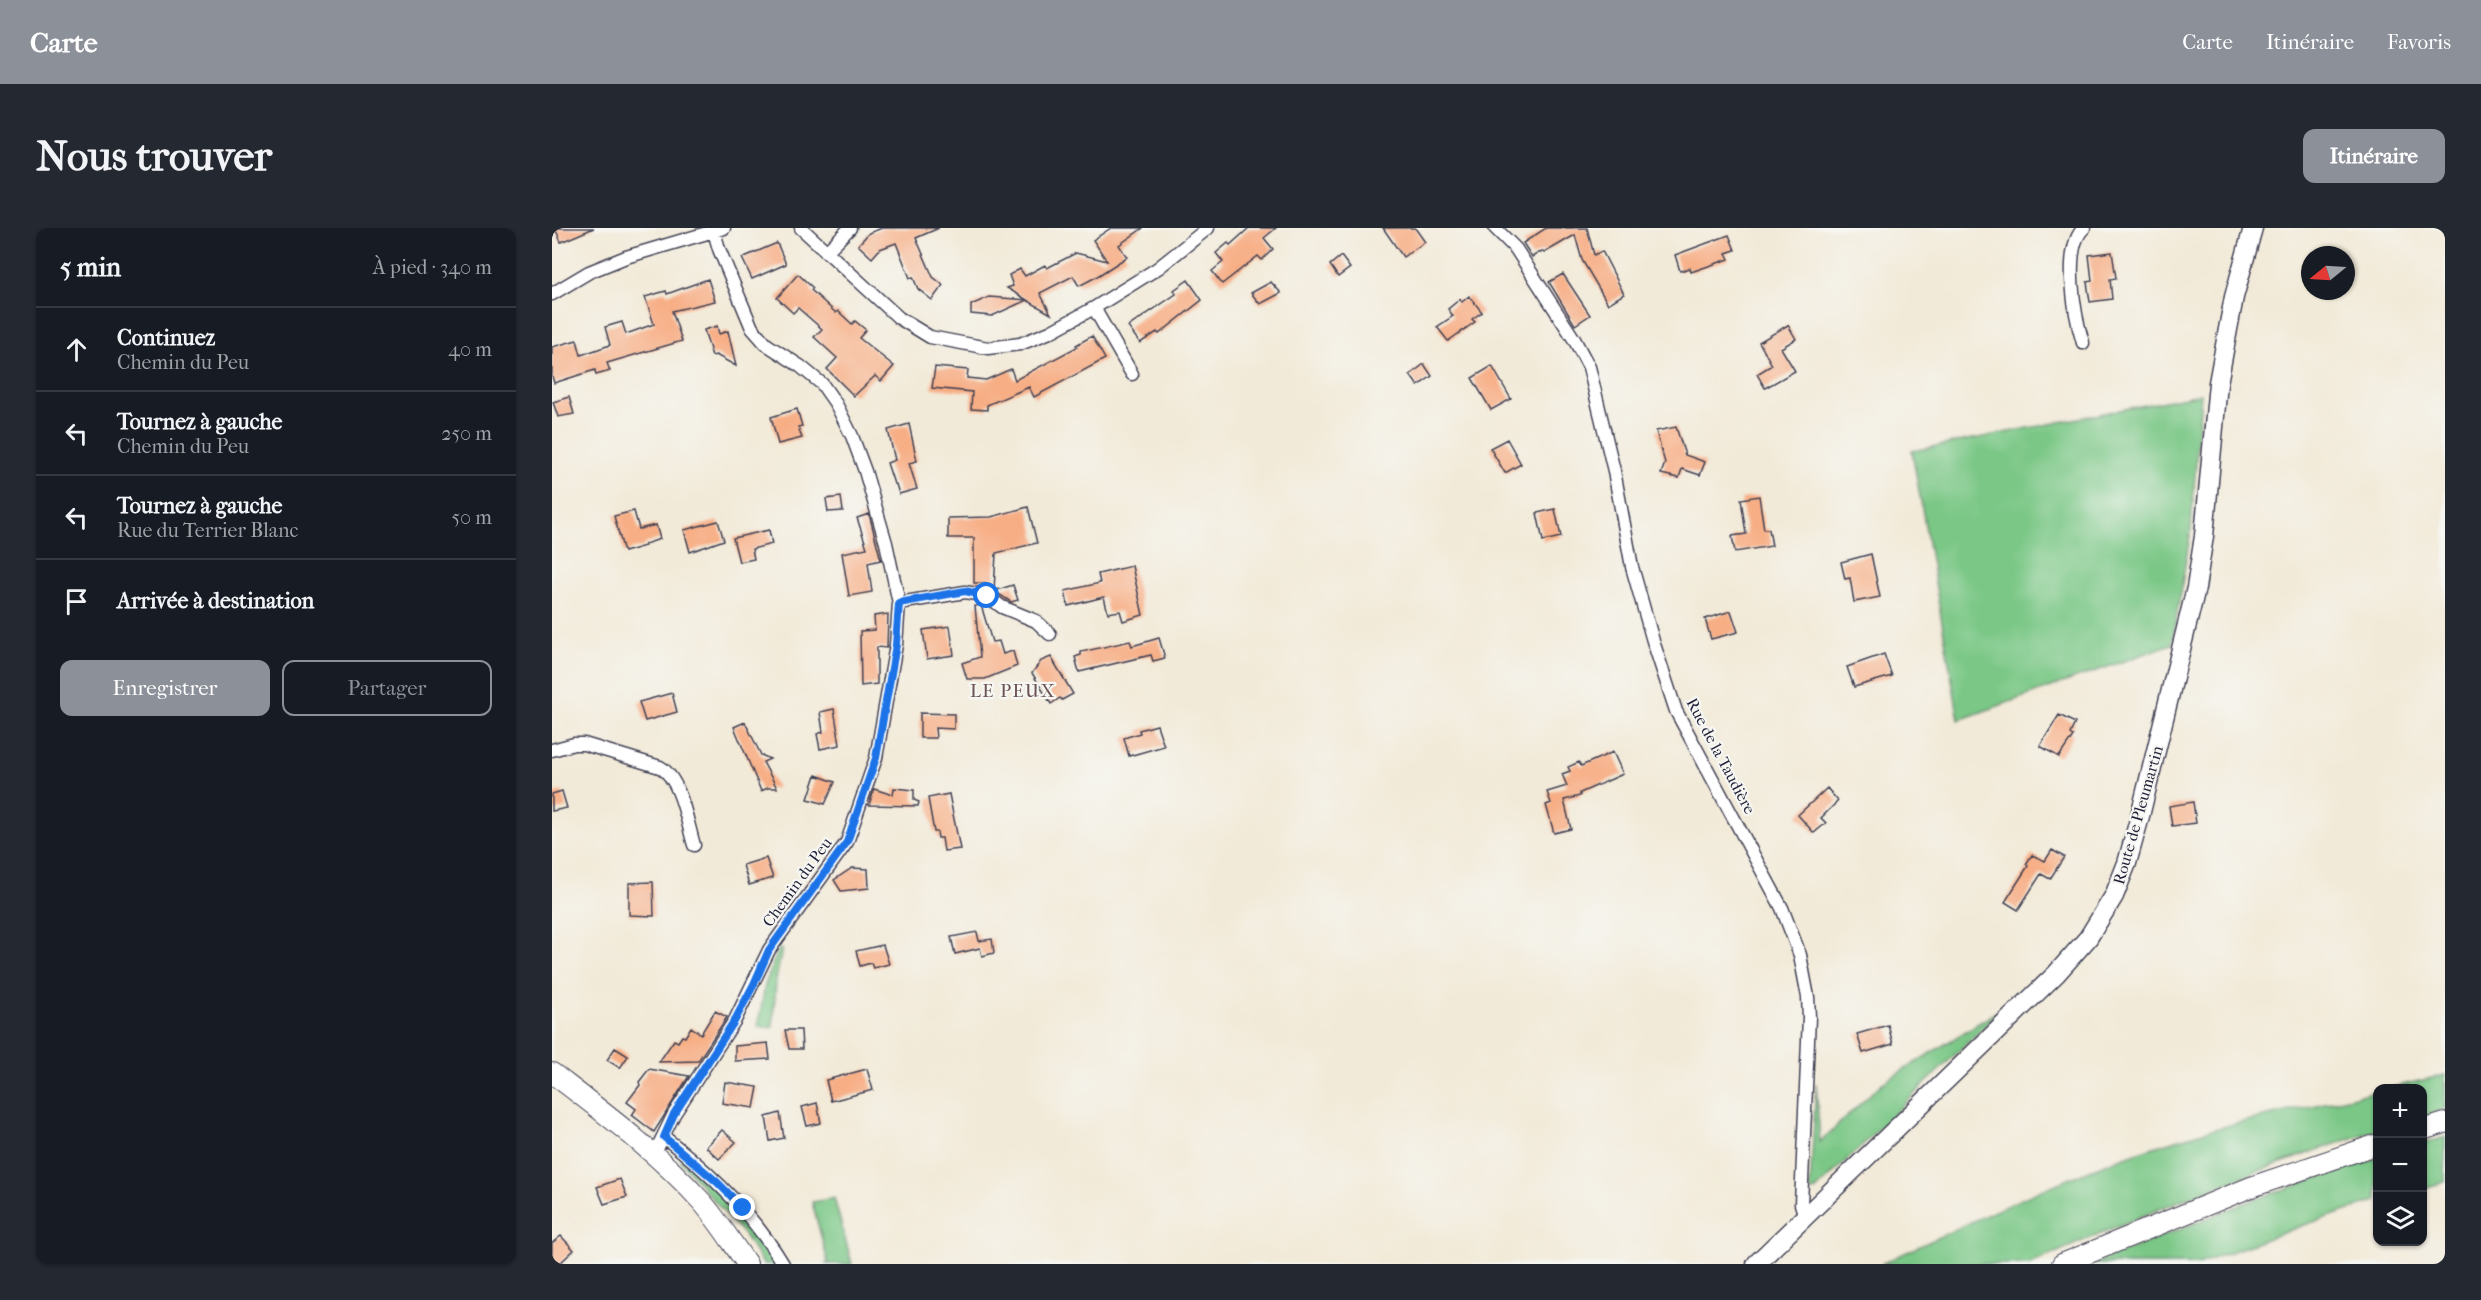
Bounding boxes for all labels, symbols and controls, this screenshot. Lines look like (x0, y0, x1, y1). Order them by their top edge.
text: Carte (30, 26, 98, 59)
text: Carte (2182, 30, 2233, 54)
text: Itinéraire (2266, 30, 2354, 54)
text: Favoris (2387, 30, 2451, 54)
button: Itinéraire (2303, 129, 2445, 183)
text: Nous trouver (36, 132, 272, 181)
north arrow (2301, 246, 2355, 300)
text: 5 min (60, 252, 121, 283)
text: À pied · 340 m (373, 256, 492, 279)
text: Continuez (117, 325, 215, 351)
icon: ahead (60, 333, 93, 366)
text: 40 m (448, 338, 492, 361)
text: Chemin du Peu (117, 351, 249, 374)
text: Tournez à gauche (117, 409, 282, 435)
icon: left (60, 417, 93, 450)
text: 250 m (441, 422, 492, 445)
text: Chemin du Peu (117, 435, 249, 458)
text: Tournez à gauche (117, 493, 282, 519)
icon: left (60, 501, 93, 534)
text: 50 m (451, 506, 492, 529)
text: Rue du Terrier Blanc (117, 519, 298, 542)
route start (973, 582, 999, 608)
icon: arrive (60, 585, 93, 618)
text: Arrivée à destination (117, 588, 314, 614)
button: Enregistrer (60, 660, 270, 716)
button: Partager (282, 660, 492, 716)
district label: LE PEUX (970, 681, 1056, 702)
street label: Rue de la Taudière (1682, 695, 1760, 817)
street label: Route de Pleumartin (2109, 743, 2167, 887)
street label: Chemin du Peu (758, 834, 836, 930)
map controls (2373, 1084, 2427, 1246)
button: + (2373, 1084, 2427, 1138)
button: − (2373, 1138, 2427, 1192)
button: layers (2373, 1192, 2427, 1246)
route end (729, 1194, 755, 1220)

